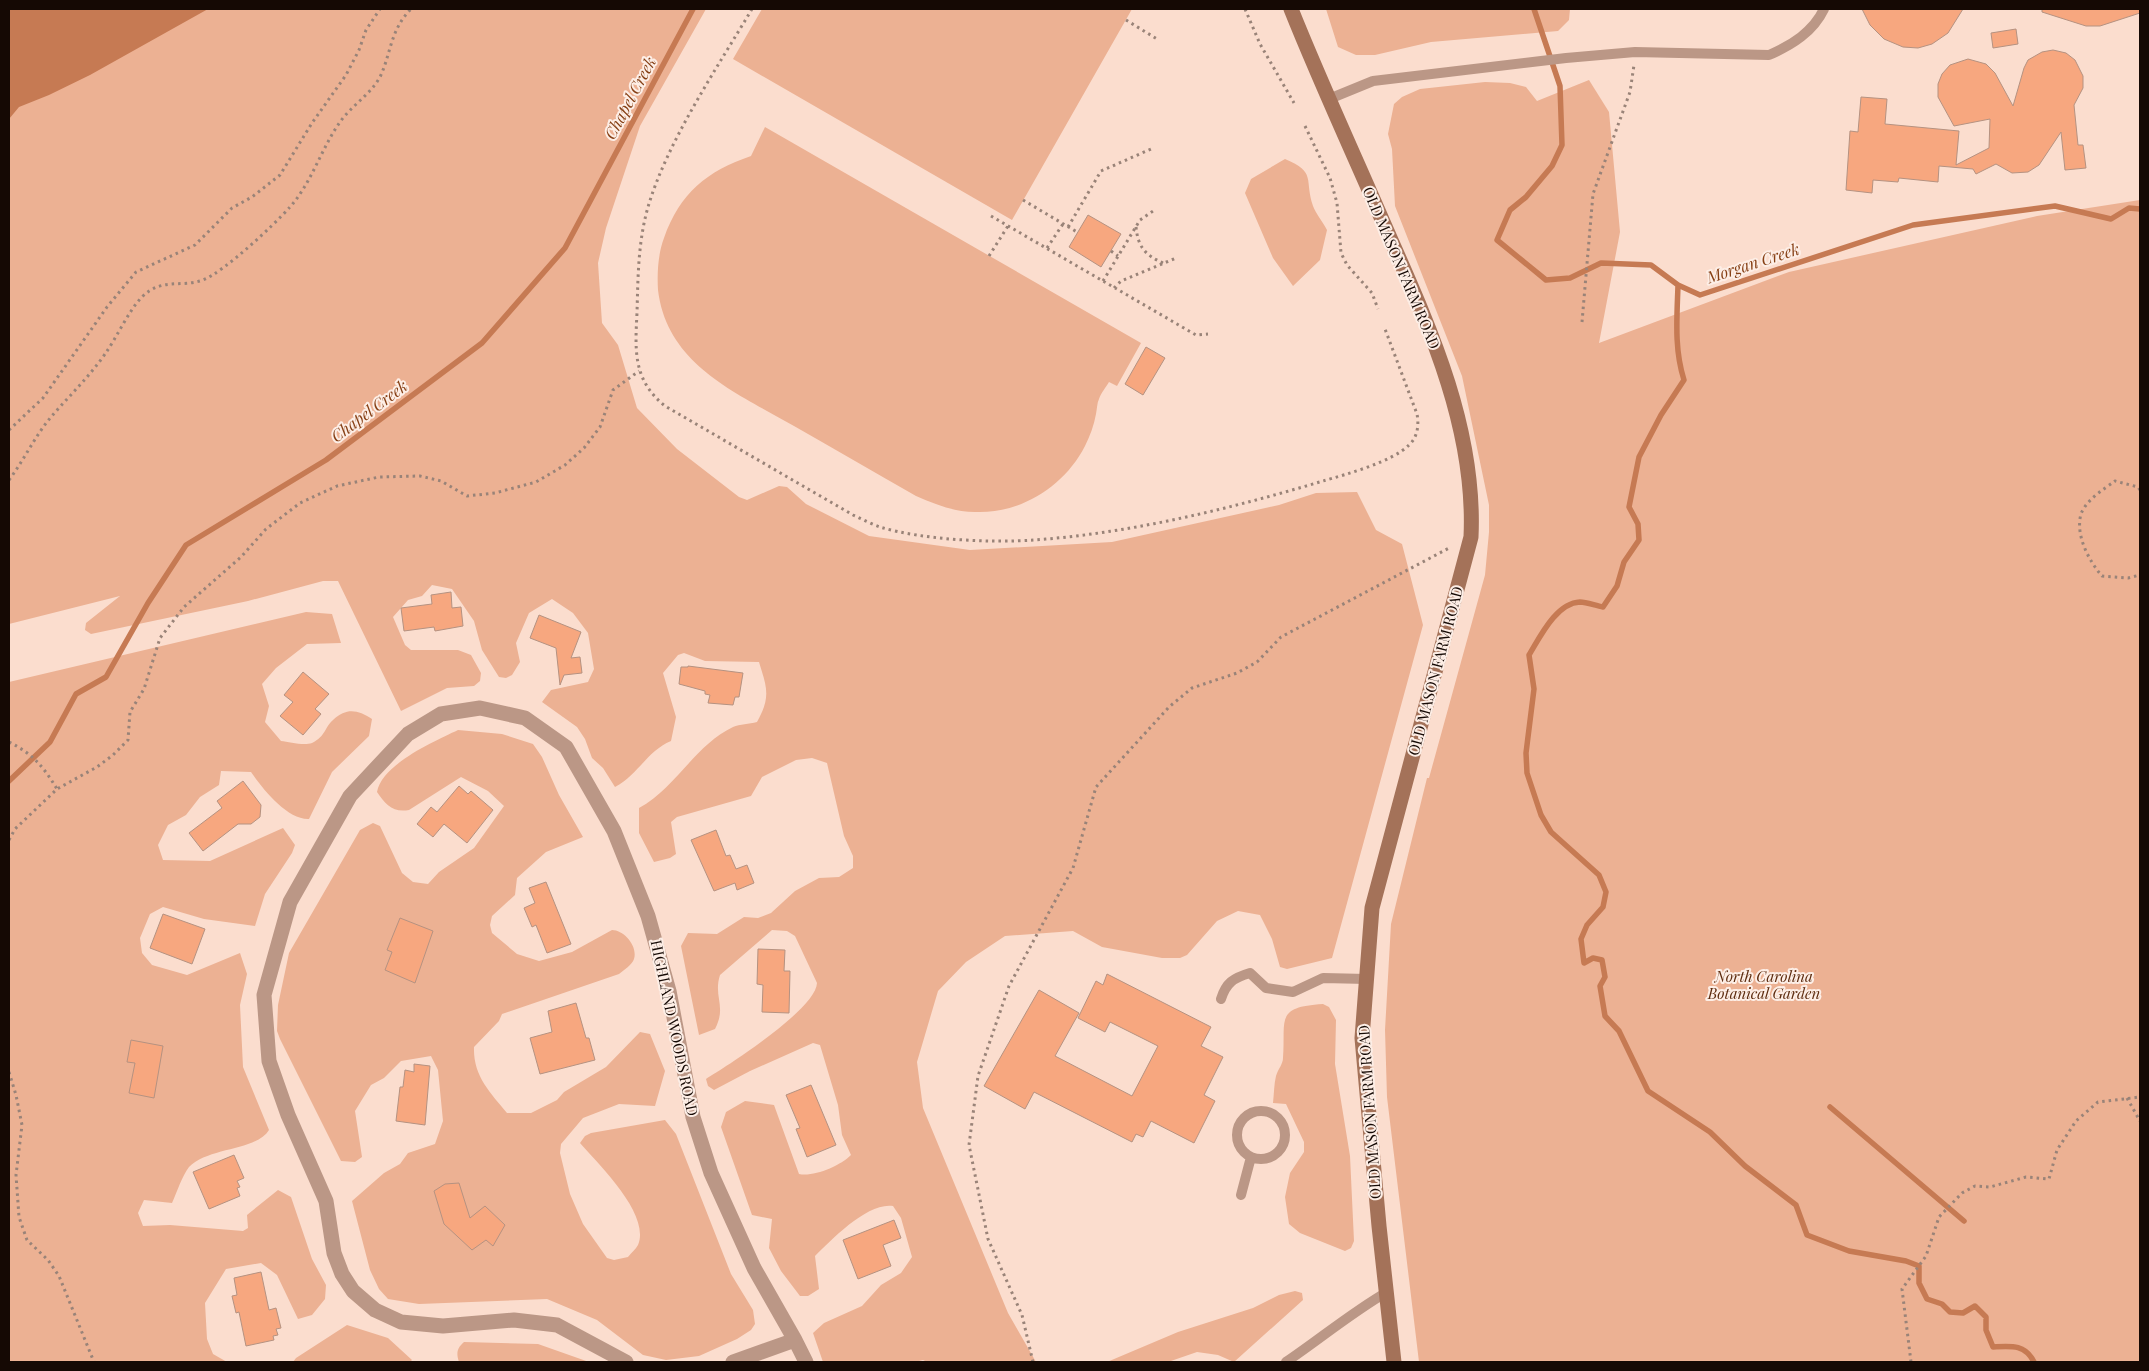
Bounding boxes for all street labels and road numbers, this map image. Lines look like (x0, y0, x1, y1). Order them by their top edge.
street label: OLD MASON FARM ROAD (1359, 183, 1445, 352)
street label: OLD MASON FARM ROAD (1403, 584, 1467, 758)
street label: HIGHLAND WOODS ROAD (647, 938, 703, 1118)
street label: OLD MASON FARM ROAD (1353, 1024, 1385, 1200)

